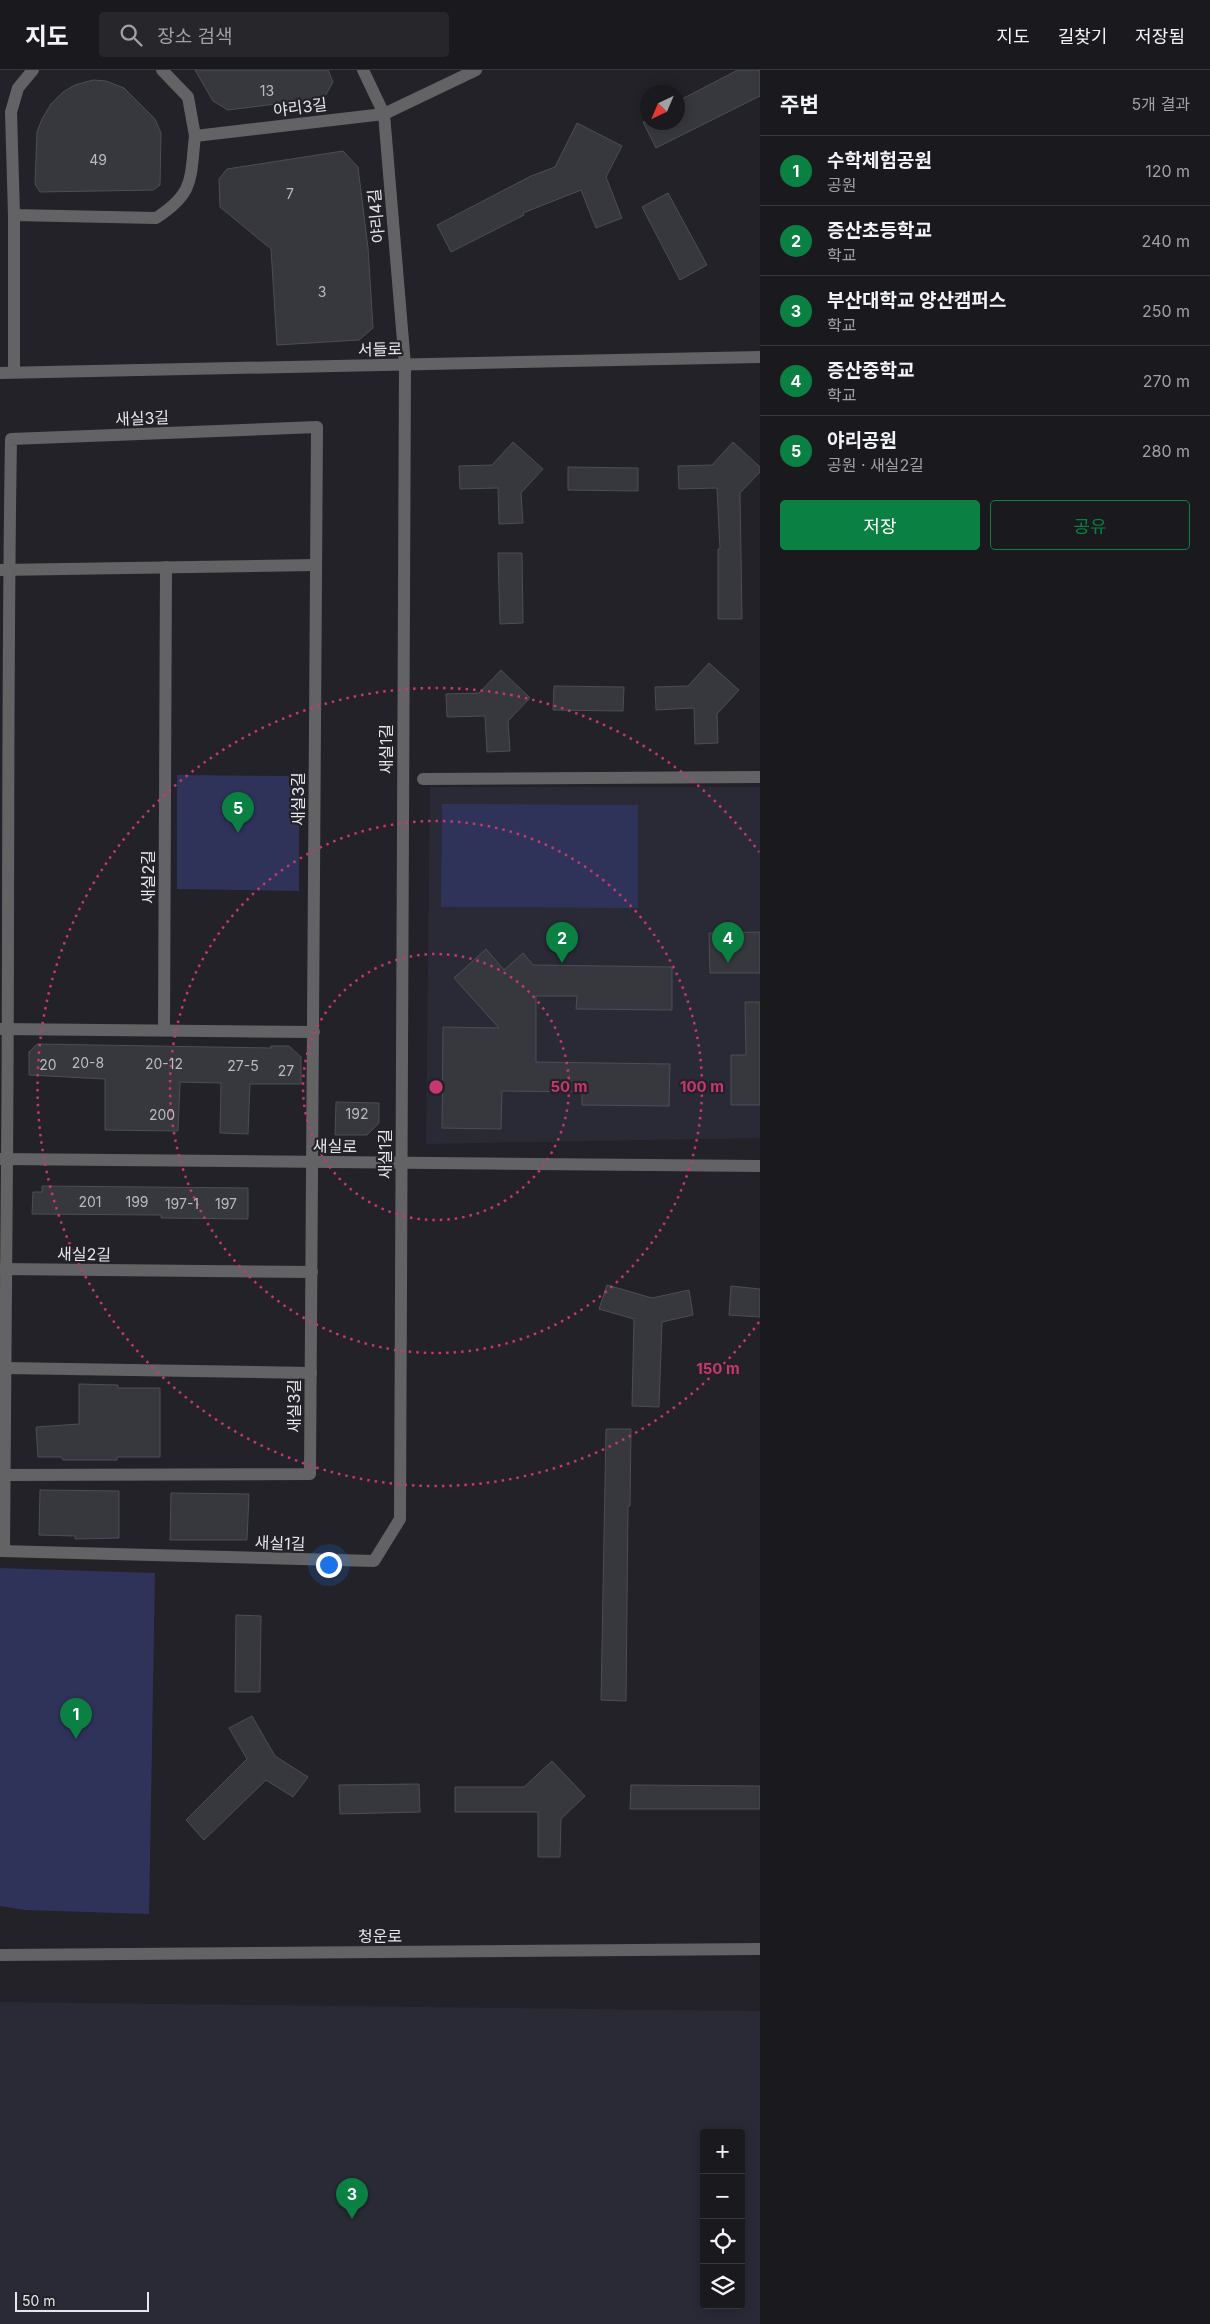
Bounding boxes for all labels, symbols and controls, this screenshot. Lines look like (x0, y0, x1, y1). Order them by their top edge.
search box (99, 12, 449, 57)
icon: search (117, 21, 145, 49)
text: 지도 (25, 22, 69, 51)
text: 장소 검색 (157, 25, 232, 48)
text: 지도 (997, 26, 1030, 47)
text: 길찾기 (1058, 26, 1107, 47)
text: 저장됨 (1135, 26, 1185, 47)
house number: 13 (260, 82, 274, 99)
north arrow (640, 85, 685, 130)
text: 주변 (780, 92, 819, 117)
street label: 야리3길 (272, 94, 328, 120)
text: 5개 결과 (1132, 94, 1190, 114)
text: 수학체험공원 (827, 149, 932, 172)
house number: 49 (89, 151, 107, 168)
text: 1 (793, 161, 799, 181)
text: 120 m (1145, 161, 1190, 181)
text: 공원 (827, 175, 856, 195)
house number: 7 (286, 185, 294, 202)
street label: 야리4길 (364, 188, 388, 244)
text: 증산초등학교 (827, 219, 932, 242)
text: 2 (791, 231, 801, 251)
text: 240 m (1142, 231, 1190, 251)
text: 학교 (827, 245, 856, 265)
house number: 3 (318, 283, 326, 300)
text: 부산대학교 양산캠퍼스 (827, 289, 1006, 312)
text: 3 (791, 301, 801, 321)
text: 250 m (1142, 301, 1190, 321)
text: 학교 (827, 315, 856, 335)
street label: 서들로 (358, 339, 403, 359)
text: 증산중학교 (827, 359, 914, 382)
text: 4 (791, 371, 801, 391)
text: 270 m (1143, 371, 1190, 391)
text: 학교 (827, 385, 856, 405)
street label: 새실3길 (115, 407, 169, 429)
text: 야리공원 (827, 429, 897, 452)
text: 5 (791, 441, 801, 461)
text: 280 m (1142, 441, 1190, 461)
text: 공원 · 새실2길 (827, 455, 924, 475)
button: 저장 (780, 500, 980, 550)
button: 공유 (990, 500, 1190, 550)
street label: 새실1길 (376, 724, 396, 774)
street label: 새실3길 (288, 772, 308, 826)
pin: 5 (222, 792, 254, 833)
street label: 새실2길 (138, 850, 158, 904)
pin: 2 (546, 922, 578, 963)
pin: 4 (712, 922, 744, 963)
house number: 20-8 (72, 1054, 104, 1071)
house number: 20-12 (145, 1055, 183, 1072)
house number: 20 (39, 1056, 57, 1073)
house number: 27-5 (227, 1057, 259, 1074)
house number: 27 (278, 1062, 294, 1079)
text: 50 m (551, 1077, 587, 1096)
text: 100 m (680, 1077, 724, 1096)
centre of rings (427, 1078, 445, 1096)
house number: 192 (346, 1105, 368, 1122)
house number: 200 (149, 1106, 175, 1123)
street label: 새실1길 (375, 1129, 395, 1179)
street label: 새실로 (313, 1136, 358, 1156)
house number: 201 (78, 1193, 102, 1210)
house number: 199 (125, 1193, 149, 1210)
house number: 197-1 (165, 1195, 199, 1212)
house number: 197 (215, 1195, 237, 1212)
street label: 새실2길 (57, 1244, 111, 1264)
text: 150 m (696, 1359, 740, 1378)
street label: 새실3길 (284, 1379, 304, 1433)
street label: 새실1길 (254, 1532, 306, 1554)
your location (316, 1552, 342, 1578)
pin: 1 (60, 1698, 92, 1739)
street label: 청운로 (358, 1926, 402, 1946)
map controls (700, 2129, 745, 2309)
button: + (700, 2129, 745, 2174)
button: − (700, 2174, 745, 2219)
pin: 3 (336, 2178, 368, 2219)
button: locate (700, 2219, 745, 2264)
button: layers (700, 2264, 745, 2309)
scale bar (15, 2289, 149, 2312)
text: 50 m (22, 2292, 56, 2309)

